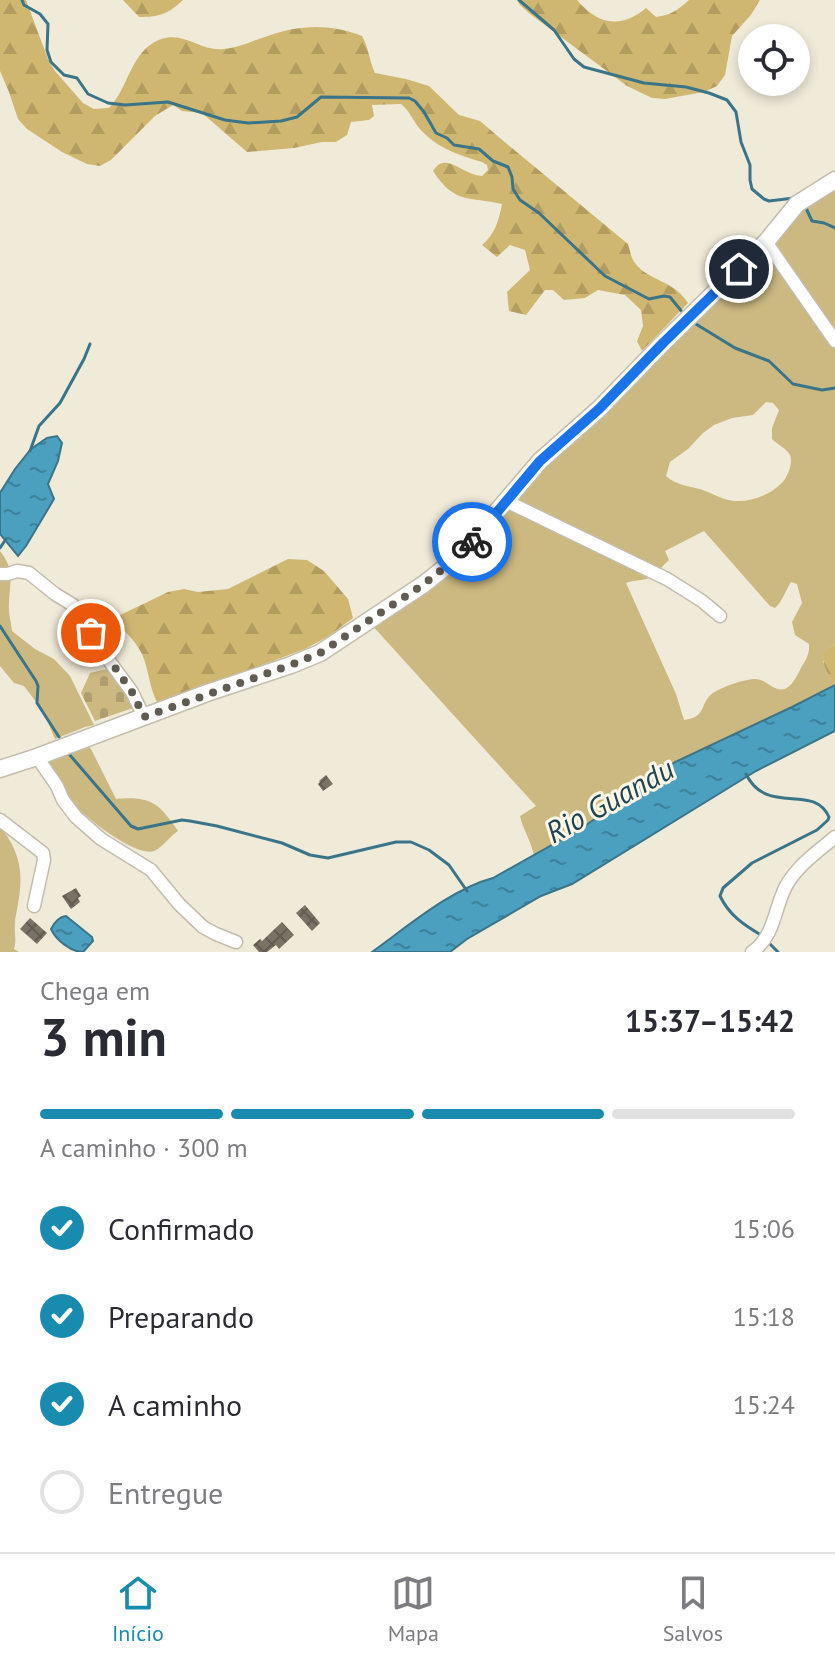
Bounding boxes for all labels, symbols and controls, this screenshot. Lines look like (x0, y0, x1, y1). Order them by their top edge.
map controls (738, 24, 810, 96)
button: locate (738, 24, 810, 96)
pin (705, 235, 773, 303)
icon: home (717, 247, 761, 291)
courier (432, 502, 512, 582)
icon: bike (450, 520, 494, 564)
pin (57, 599, 125, 667)
icon: bag (69, 611, 113, 655)
water label: Rio Guandu (538, 748, 680, 851)
text: Chega em (40, 974, 150, 1007)
text: 15:37–15:42 (625, 1001, 795, 1040)
text: 3 min (40, 1003, 167, 1070)
text: A caminho · 300 m (40, 1131, 248, 1164)
icon: check (40, 1206, 84, 1250)
text: Confirmado (108, 1209, 254, 1248)
text: 15:06 (733, 1212, 795, 1245)
icon: check (40, 1294, 84, 1338)
text: Preparando (108, 1297, 254, 1336)
text: 15:18 (733, 1300, 795, 1333)
icon: check (40, 1382, 84, 1426)
text: A caminho (108, 1385, 242, 1424)
text: 15:24 (733, 1388, 795, 1421)
text: Entregue (108, 1473, 223, 1512)
tab: Início (112, 1571, 164, 1647)
tab: Mapa (388, 1571, 439, 1647)
tab: Salvos (663, 1571, 723, 1647)

